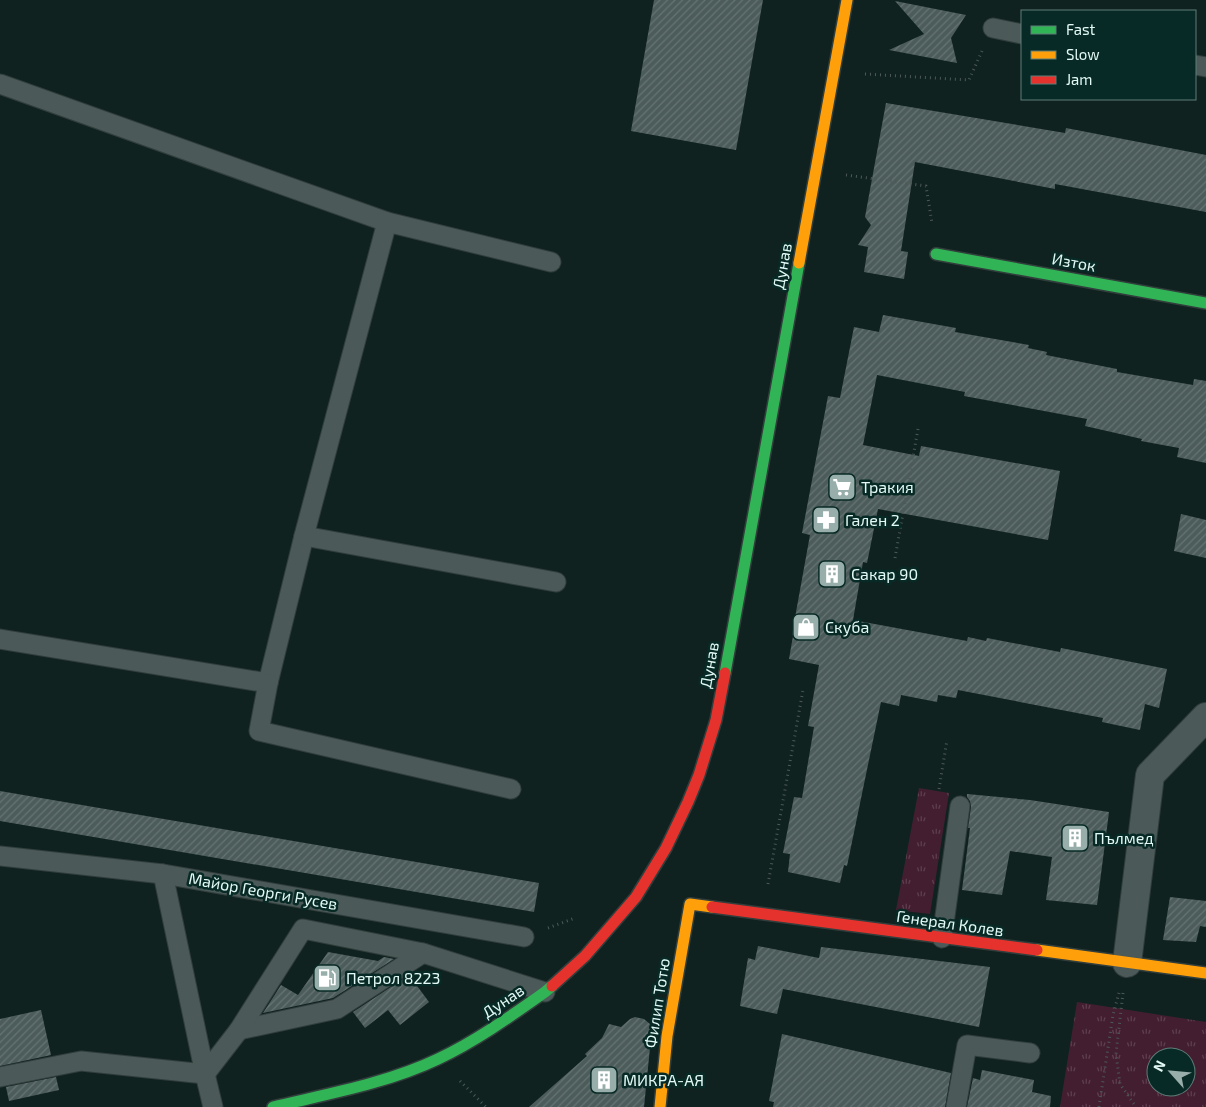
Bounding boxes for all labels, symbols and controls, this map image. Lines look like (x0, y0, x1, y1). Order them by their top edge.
legend (1021, 10, 1196, 100)
text: Fast (1066, 20, 1096, 38)
text: Slow (1066, 45, 1100, 63)
text: Jam (1066, 70, 1092, 88)
street label: Дунав (768, 241, 796, 291)
street label: Изток (1051, 248, 1098, 275)
supermarket icon: Тракия (827, 472, 857, 502)
place label: Тракия (861, 477, 914, 496)
pharmacy icon: Гален 2 (811, 505, 841, 535)
place label: Гален 2 (845, 510, 900, 529)
building icon: Сакар 90 (817, 559, 847, 589)
place label: Сакар 90 (851, 564, 918, 583)
shop icon: Скуба (791, 612, 821, 642)
place label: Скуба (825, 617, 869, 637)
street label: Дунав (695, 640, 723, 690)
building icon: Пълмед (1060, 823, 1090, 853)
place label: Пълмед (1094, 828, 1154, 847)
street label: Майор Георги Русев (187, 868, 339, 914)
street label: Генерал Колев (895, 906, 1005, 939)
street label: Филип Тотю (640, 957, 673, 1049)
fuel station icon: Петрол 8223 (312, 963, 342, 993)
place label: Петрол 8223 (346, 968, 440, 987)
street label: Дунав (478, 980, 528, 1022)
north arrow (1146, 1047, 1196, 1097)
text: N (1149, 1058, 1169, 1074)
building icon: МИКРА-АЯ (589, 1065, 619, 1095)
place label: МИКРА-АЯ (623, 1070, 704, 1089)

